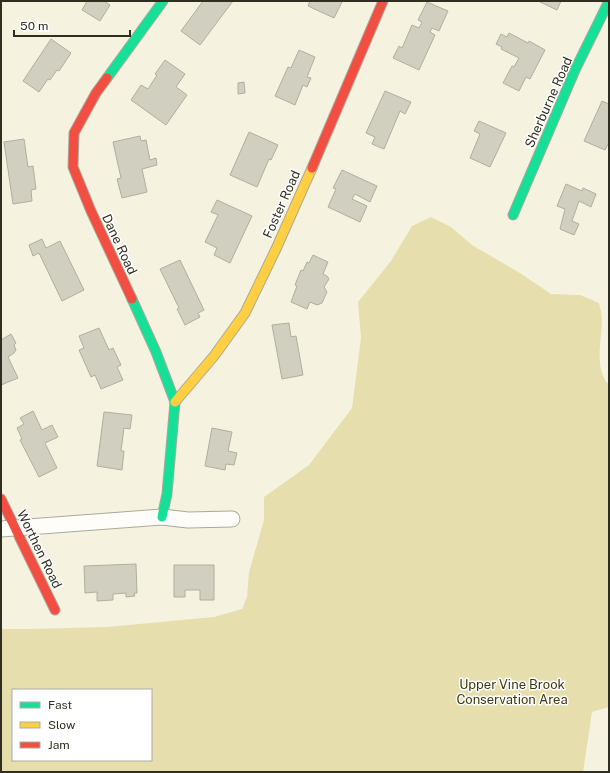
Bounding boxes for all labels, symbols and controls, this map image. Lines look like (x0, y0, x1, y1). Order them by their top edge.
scale bar (14, 12, 130, 38)
text: 50 m (20, 19, 48, 33)
street label: Sherburne Road (522, 54, 575, 150)
street label: Foster Road (260, 168, 303, 240)
street label: Dane Road (99, 212, 140, 277)
street label: Worthen Road (14, 508, 65, 591)
park label: Upper Vine Brook Conservation Area (456, 677, 568, 707)
legend (12, 689, 152, 761)
text: Fast (48, 698, 73, 712)
text: Slow (48, 718, 76, 732)
text: Jam (48, 738, 70, 752)

